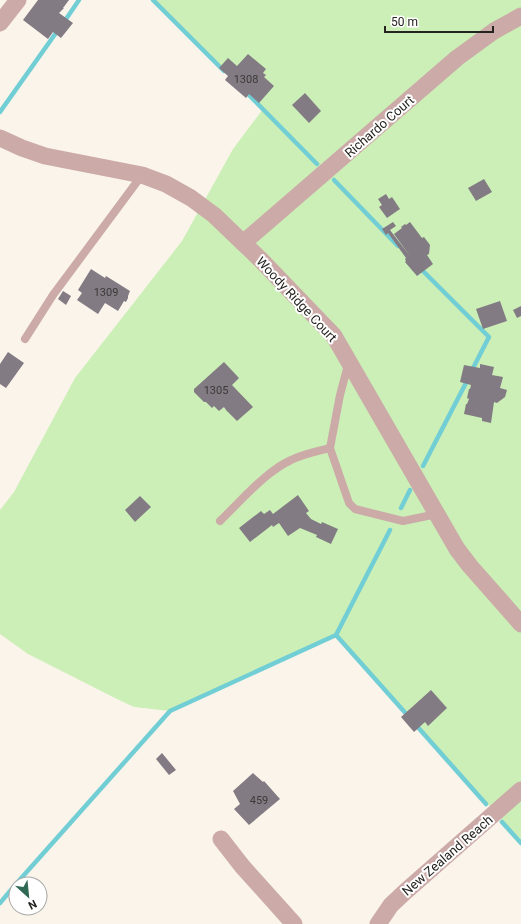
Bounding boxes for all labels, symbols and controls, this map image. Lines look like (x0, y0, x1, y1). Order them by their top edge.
scale bar (385, 8, 493, 34)
text: 50 m (391, 15, 418, 29)
house number: 1308 (234, 73, 258, 86)
street label: Richardo Court (342, 92, 417, 160)
street label: Woody Ridge Court (253, 254, 340, 345)
house number: 1309 (94, 286, 118, 299)
house number: 1305 (204, 384, 228, 397)
house number: 459 (250, 794, 268, 807)
street label: New Zealand Reach (399, 812, 496, 899)
north arrow (8, 876, 48, 916)
text: N (26, 897, 39, 912)

